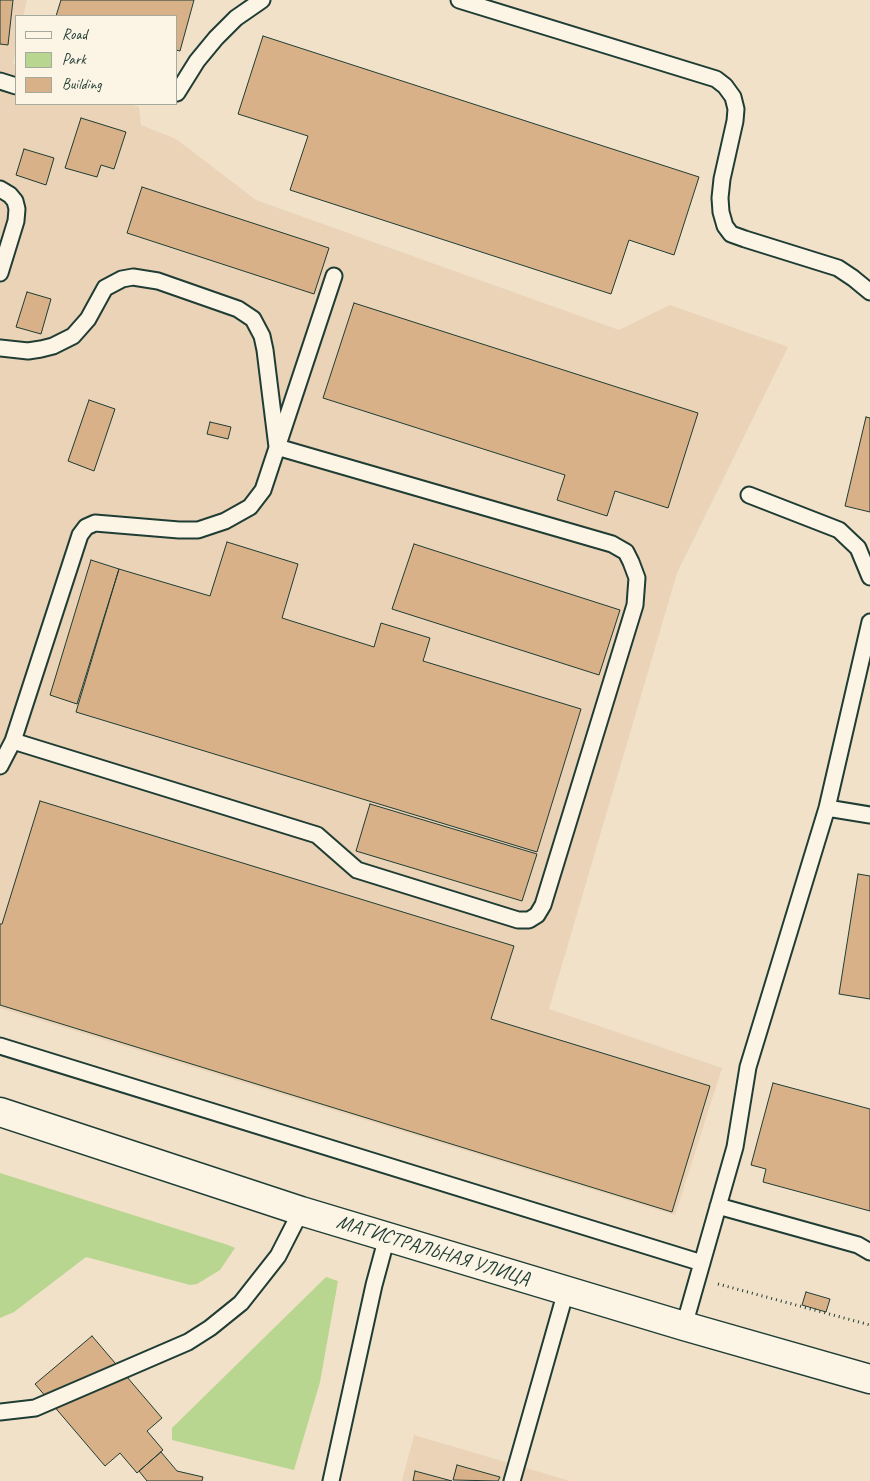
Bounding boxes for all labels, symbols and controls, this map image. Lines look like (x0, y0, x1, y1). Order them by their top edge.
legend (15, 15, 178, 105)
text: Road (62, 25, 87, 44)
text: Park (62, 50, 86, 69)
text: Building (62, 75, 101, 94)
street label: МАГИСТРАЛЬНАЯ УЛИЦА (334, 1210, 532, 1292)

